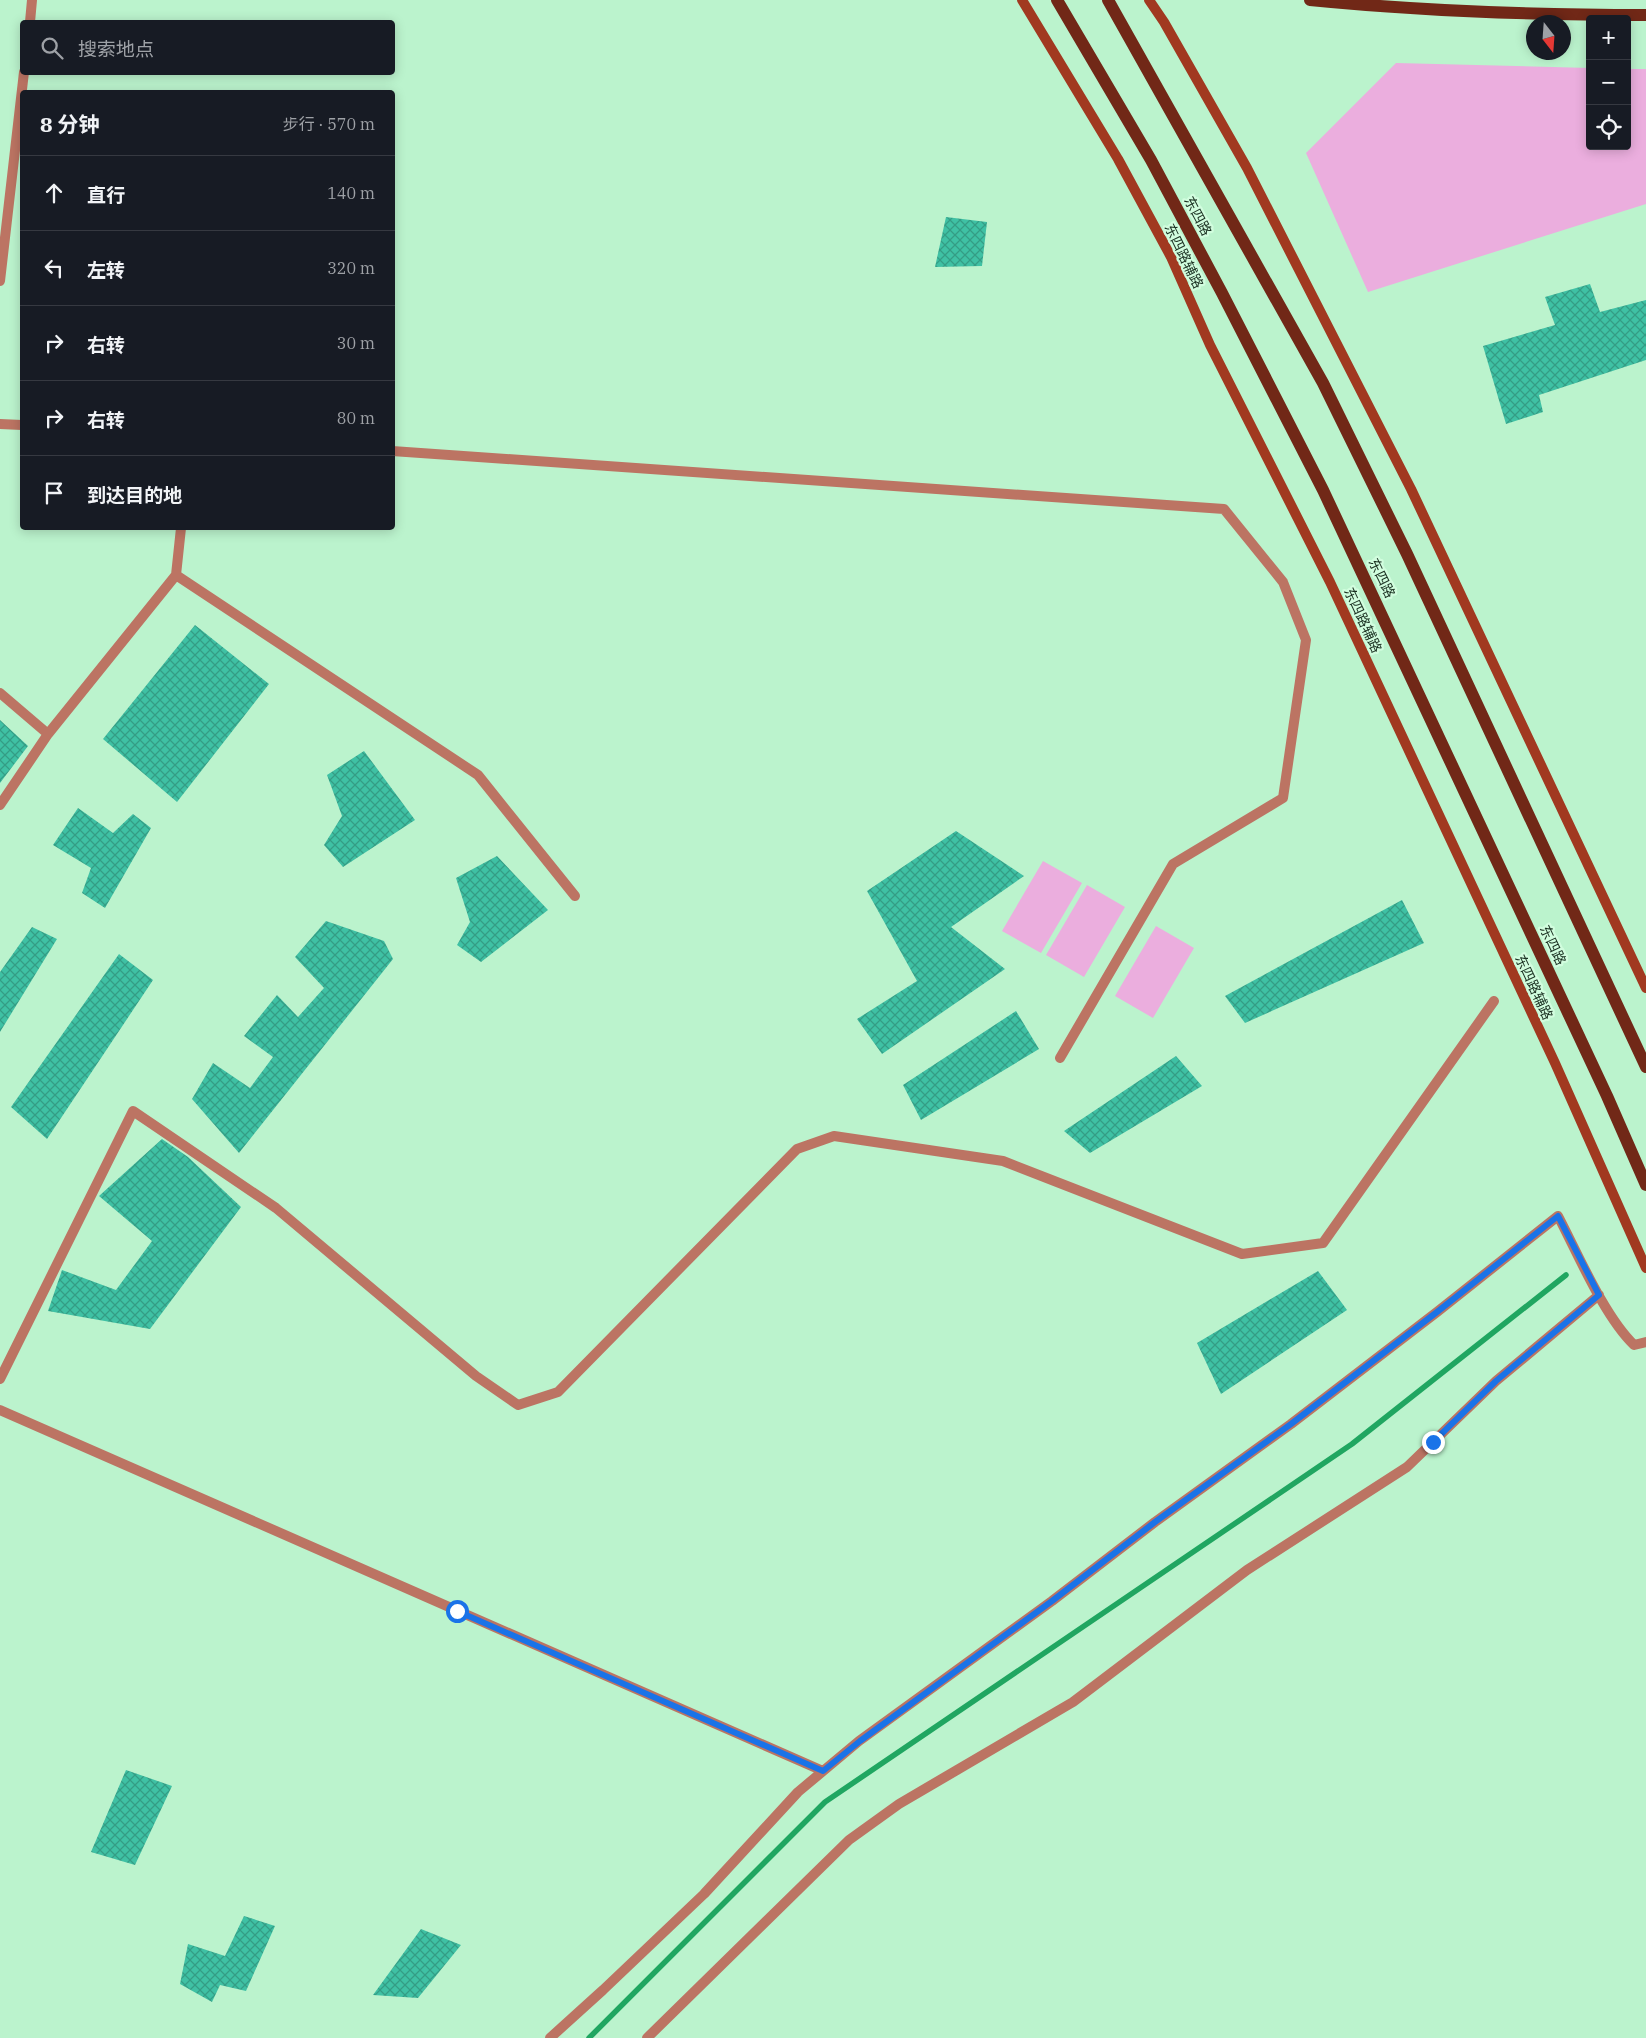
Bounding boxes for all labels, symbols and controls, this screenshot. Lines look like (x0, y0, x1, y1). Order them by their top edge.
north arrow (1526, 15, 1571, 60)
map controls (1586, 15, 1631, 150)
button: + (1586, 15, 1631, 60)
search box (20, 20, 395, 75)
icon: search (38, 34, 66, 62)
text: 搜索地点 (78, 37, 154, 61)
button: − (1586, 60, 1631, 105)
button: locate (1586, 105, 1631, 150)
text: 8 分钟 (40, 110, 99, 138)
text: 步行 · 570 m (283, 114, 375, 134)
icon: ahead (40, 179, 68, 207)
text: 直行 (87, 183, 125, 207)
text: 140 m (327, 183, 375, 203)
street label: 东四路 (1180, 193, 1216, 239)
street label: 东四路辅路 (1161, 221, 1207, 291)
icon: left (40, 254, 68, 282)
text: 左转 (87, 258, 125, 282)
text: 320 m (327, 258, 375, 278)
icon: right (40, 329, 68, 357)
text: 右转 (87, 333, 125, 357)
text: 30 m (337, 333, 375, 353)
icon: right (40, 404, 68, 432)
text: 右转 (87, 408, 125, 432)
text: 80 m (337, 408, 375, 428)
icon: arrive (40, 479, 68, 507)
text: 到达目的地 (87, 483, 182, 507)
street label: 东四路 (1365, 555, 1399, 601)
street label: 东四路辅路 (1340, 584, 1386, 656)
street label: 东四路 (1536, 922, 1570, 968)
street label: 东四路辅路 (1511, 951, 1557, 1023)
route end (1422, 1431, 1445, 1454)
route start (446, 1600, 469, 1623)

